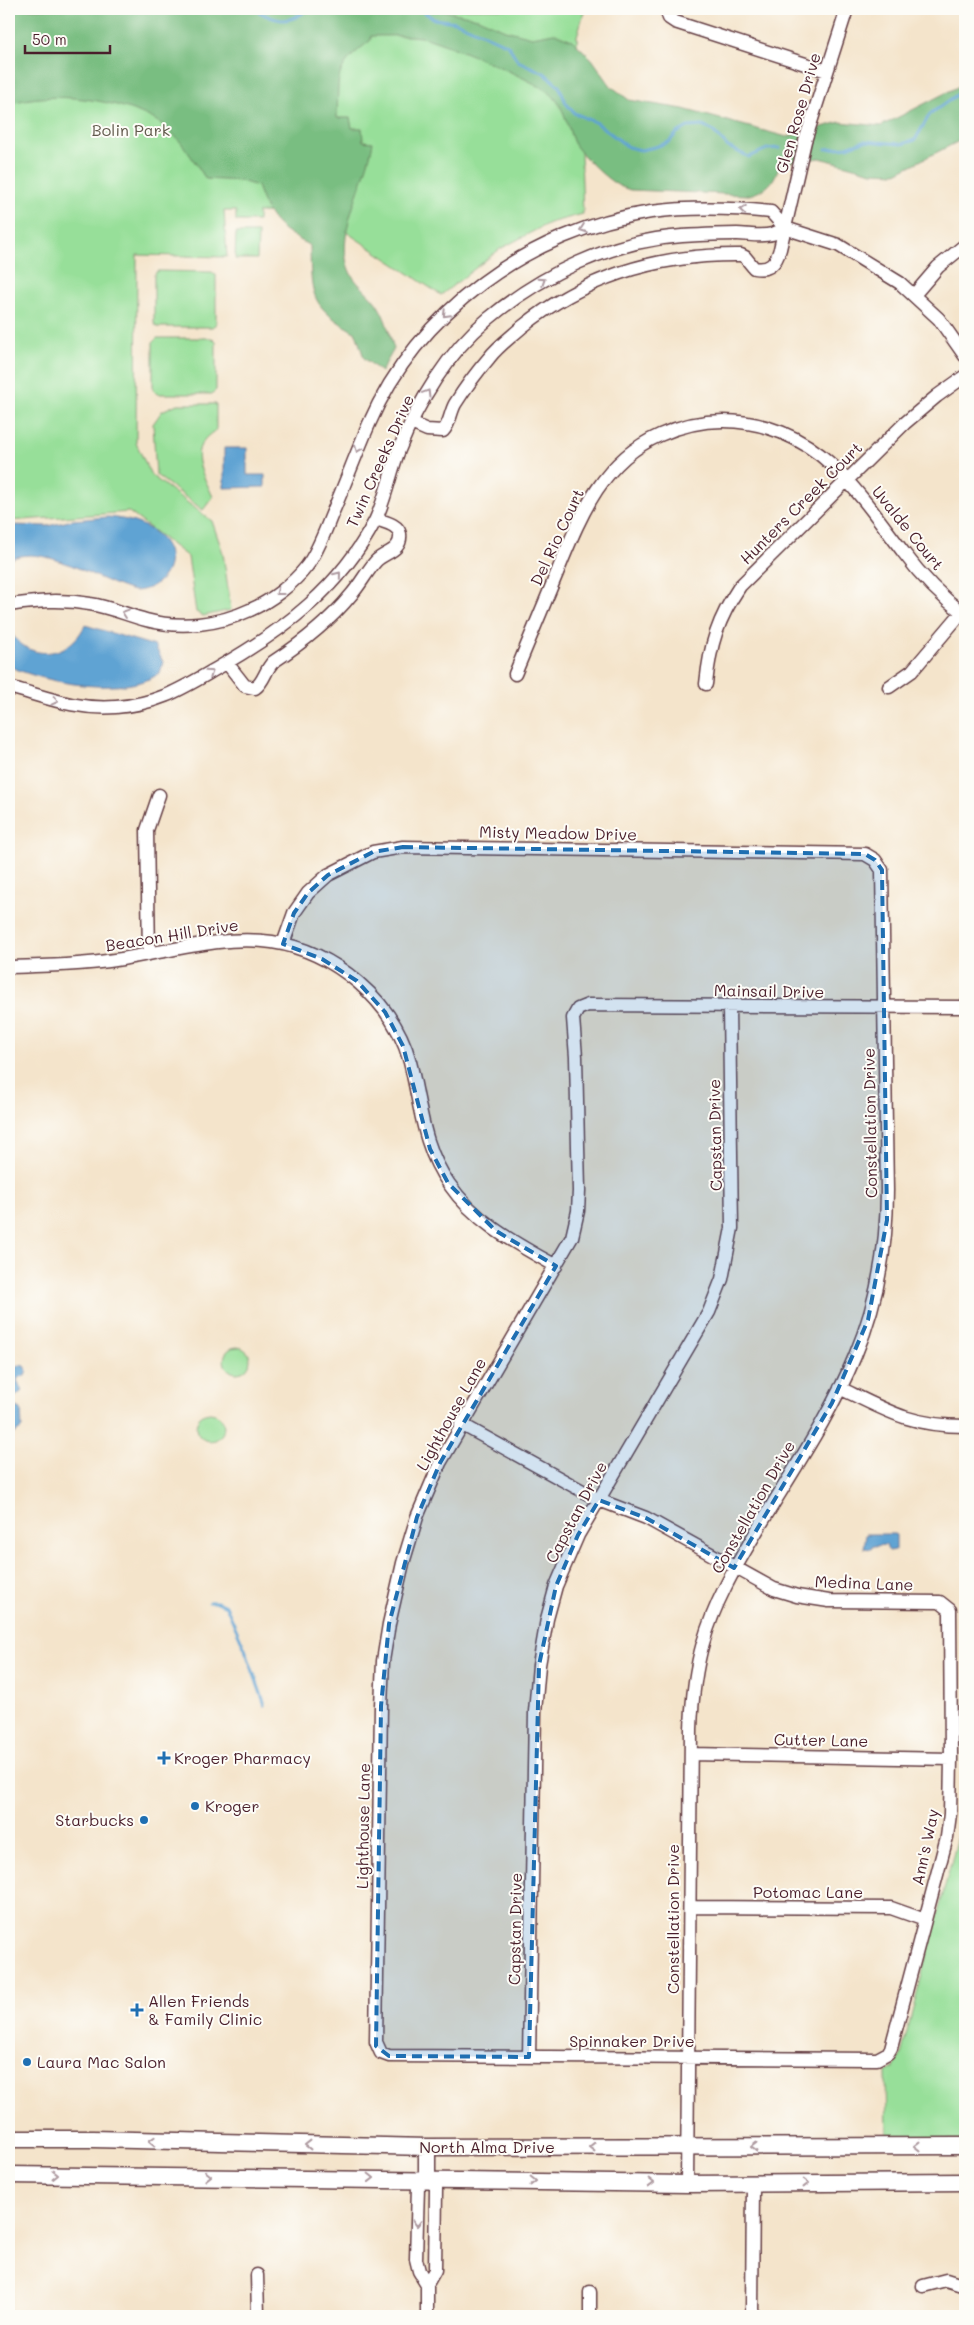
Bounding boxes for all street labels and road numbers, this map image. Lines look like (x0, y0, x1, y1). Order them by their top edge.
street label: Glen Rose Drive (770, 50, 825, 176)
street label: Twin Creeks Drive (341, 391, 418, 530)
street label: Hunters Creek Court (735, 437, 866, 568)
street label: Uvalde Court (868, 481, 949, 574)
street label: Del Rio Court (525, 485, 588, 589)
street label: Misty Meadow Drive (479, 821, 637, 844)
street label: Beacon Hill Drive (104, 914, 240, 955)
street label: Mainsail Drive (714, 979, 824, 1002)
street label: Constellation Drive (858, 1048, 881, 1198)
street label: Capstan Drive (703, 1079, 726, 1191)
street label: Lighthouse Lane (411, 1354, 490, 1474)
street label: Constellation Drive (706, 1436, 799, 1577)
street label: Capstan Drive (540, 1457, 611, 1566)
street label: Medina Lane (814, 1570, 914, 1595)
street label: Cutter Lane (774, 1728, 868, 1751)
street label: Lighthouse Lane (351, 1763, 374, 1889)
street label: Ann's Way (906, 1807, 943, 1887)
street label: Constellation Drive (662, 1844, 683, 1994)
street label: Capstan Drive (503, 1873, 526, 1985)
street label: Potomac Lane (753, 1881, 863, 1902)
street label: Spinnaker Drive (569, 2030, 695, 2051)
street label: North Alma Drive (419, 2136, 555, 2157)

